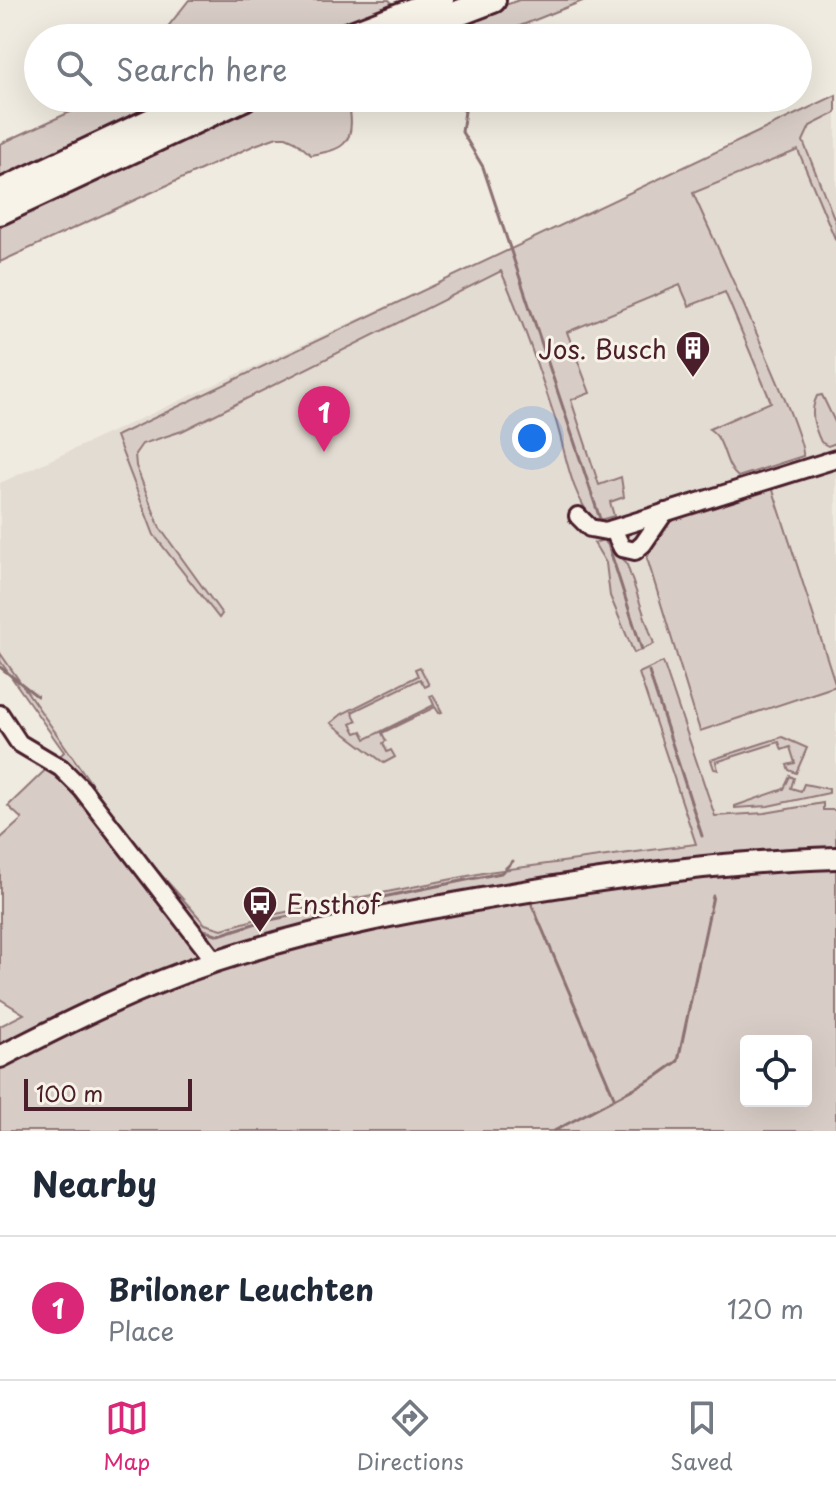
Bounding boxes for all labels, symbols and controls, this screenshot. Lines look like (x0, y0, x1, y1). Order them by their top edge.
search box (24, 24, 812, 112)
icon: search (52, 46, 96, 90)
text: Search here (116, 46, 288, 91)
place label: Jos. Busch (538, 329, 667, 368)
building icon: Jos. Busch (674, 329, 712, 379)
pin: 1 (298, 386, 350, 452)
your location (512, 418, 552, 458)
bus stop icon: Ensthof (241, 884, 279, 934)
place label: Ensthof (286, 884, 382, 923)
map controls (740, 1035, 812, 1107)
button: locate (740, 1035, 812, 1107)
scale bar (24, 1075, 192, 1111)
text: 100 m (36, 1076, 103, 1109)
text: Nearby (32, 1157, 157, 1209)
text: Briloner Leuchten (108, 1266, 374, 1311)
text: 1 (52, 1289, 64, 1328)
text: 120 m (727, 1289, 804, 1328)
text: Place (108, 1311, 174, 1350)
tab: Map (103, 1396, 150, 1477)
tab: Directions (357, 1396, 464, 1477)
tab: Saved (670, 1396, 733, 1477)

